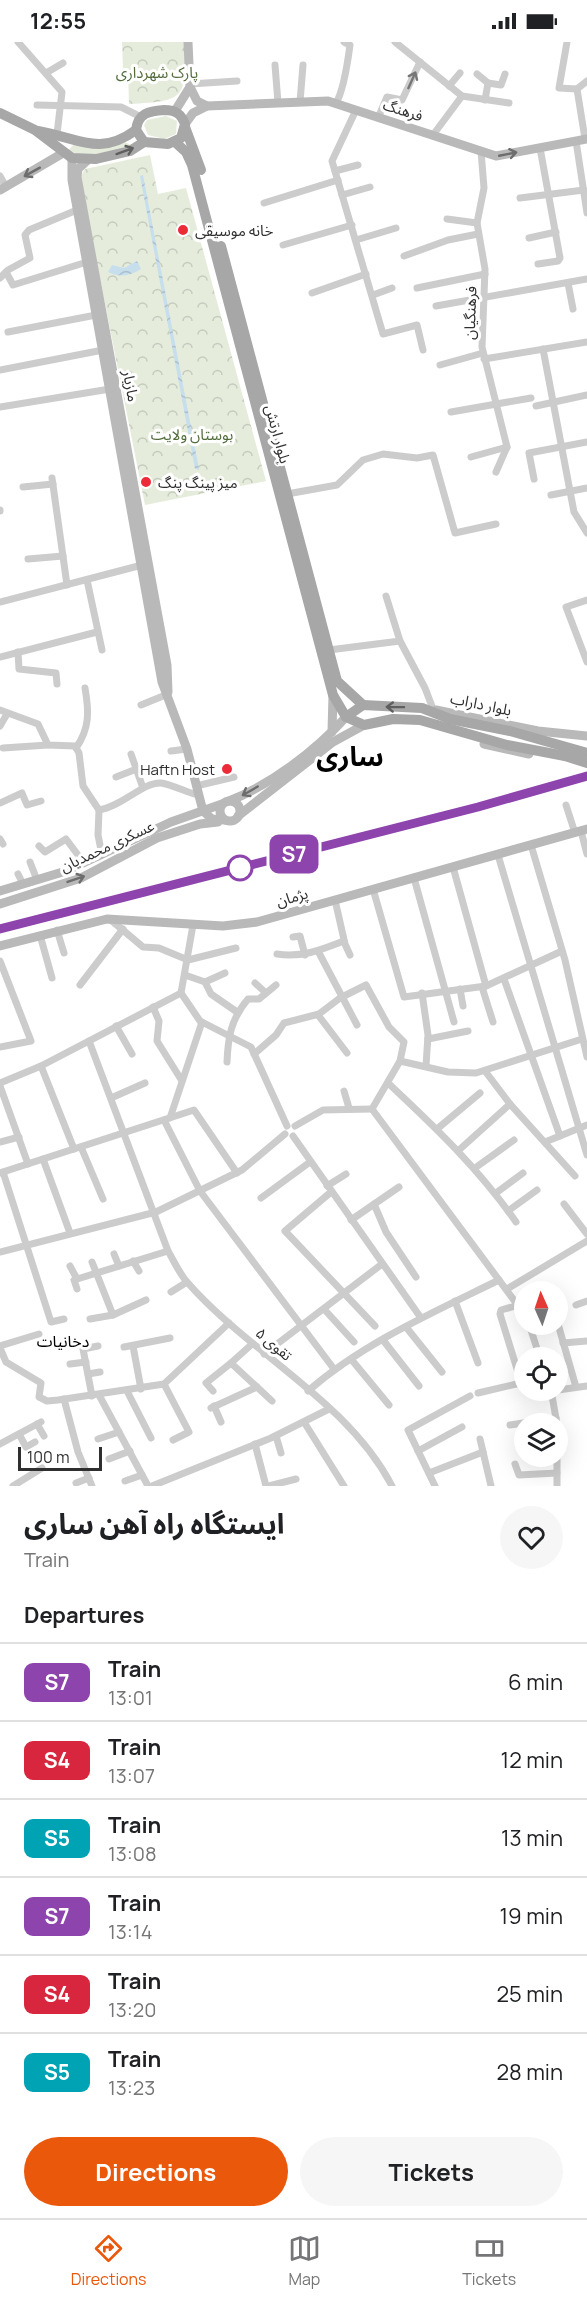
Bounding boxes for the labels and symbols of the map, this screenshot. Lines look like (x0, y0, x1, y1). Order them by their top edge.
park label: پارک شهرداری (116, 62, 198, 83)
one-way arrow (407, 71, 418, 89)
street label: فرهنگ (381, 94, 426, 126)
one-way arrow (115, 145, 134, 156)
one-way arrow (498, 148, 518, 159)
one-way arrow (24, 166, 41, 178)
place label: خانه موسیقی (195, 220, 273, 241)
marker: خانه موسیقی (176, 223, 190, 237)
street label: فرهنگیان (459, 286, 481, 340)
street label: مازیار (118, 368, 144, 403)
street label: بلوار ارتش (260, 402, 296, 466)
park label: بوستان ولایت (151, 424, 233, 445)
place label: میز پینگ پنگ (158, 472, 238, 493)
marker: میز پینگ پنگ (139, 475, 153, 489)
street label: بلوار داراب (448, 687, 514, 721)
one-way arrow (386, 701, 406, 713)
district label: ساری (316, 737, 384, 774)
place label: Haftn Host (140, 759, 215, 780)
marker: Haftn Host (220, 762, 234, 776)
one-way arrow (242, 785, 259, 797)
street label: عسکری محمدیان (57, 815, 158, 877)
line badge: S7 (267, 834, 321, 874)
unlabelled marker (227, 855, 253, 881)
one-way arrow (66, 873, 85, 884)
street label: پژمان (274, 882, 310, 912)
north arrow (514, 1281, 568, 1335)
street label: تقوی ۵ (251, 1322, 297, 1366)
district label: دخانیات (37, 1330, 89, 1352)
scale bar (18, 1444, 102, 1472)

